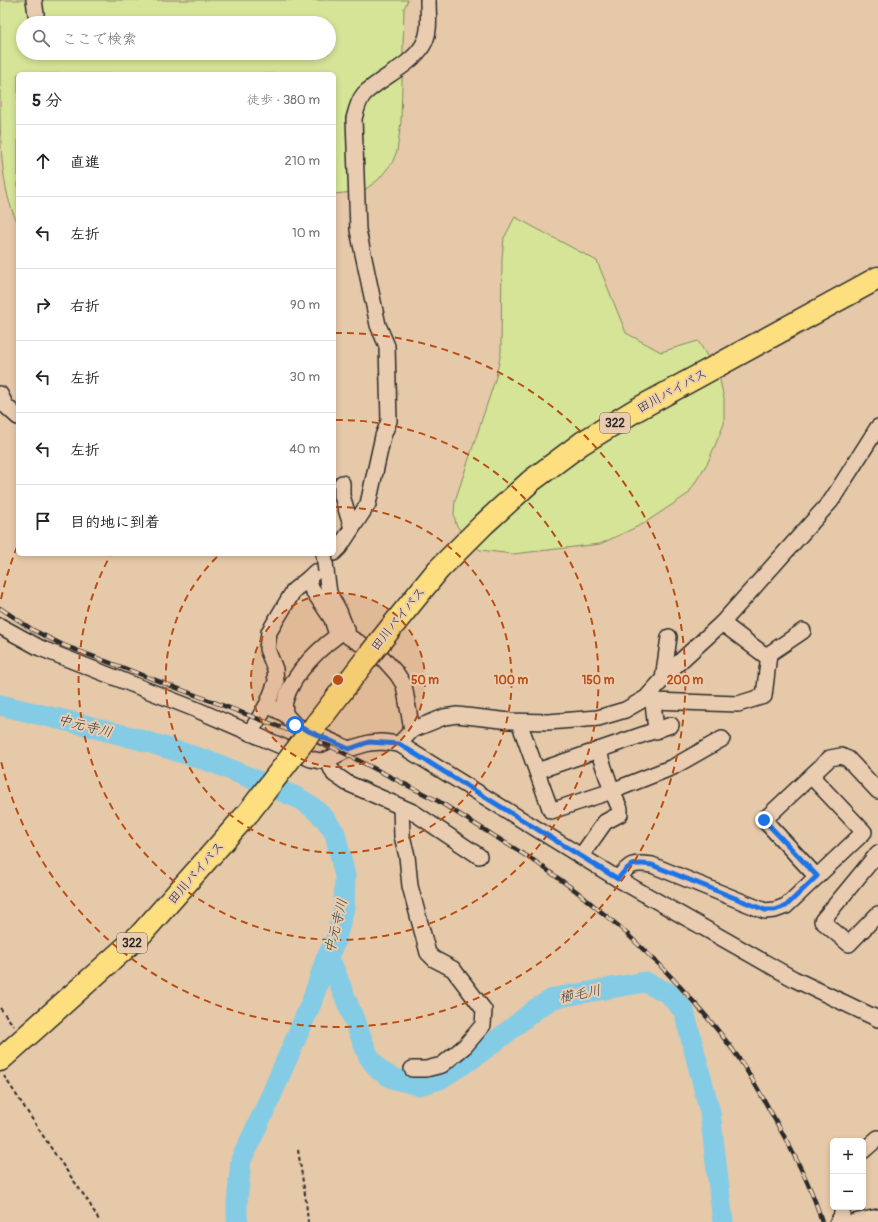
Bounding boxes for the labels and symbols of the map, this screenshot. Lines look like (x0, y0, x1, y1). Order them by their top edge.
street label: 田川バイパス (634, 365, 710, 417)
road number: 322 (600, 413, 630, 433)
street label: 田川バイパス (367, 584, 429, 654)
centre of rings (331, 673, 345, 687)
text: 50 m (411, 673, 439, 688)
text: 100 m (494, 673, 529, 688)
text: 150 m (582, 673, 615, 688)
text: 200 m (667, 673, 704, 688)
water label: 中元寺川 (56, 711, 114, 741)
route start (286, 716, 304, 734)
route end (755, 811, 773, 829)
street label: 田川バイパス (164, 838, 228, 908)
water label: 中元寺川 (321, 897, 351, 955)
road number: 322 (117, 933, 147, 953)
water label: 櫛毛川 (558, 982, 602, 1006)

